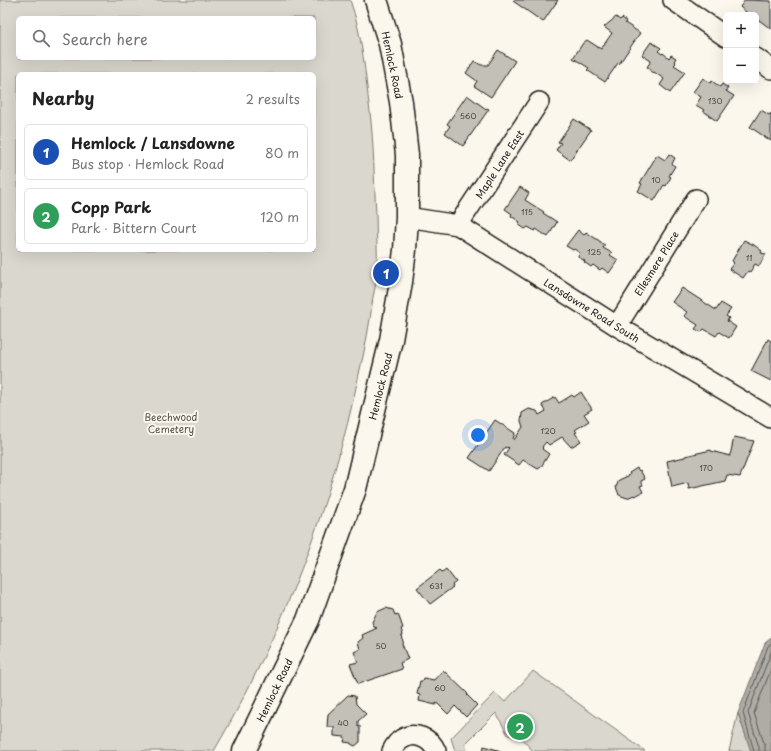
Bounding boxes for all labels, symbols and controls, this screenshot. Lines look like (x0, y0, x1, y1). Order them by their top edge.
map controls (723, 12, 759, 84)
button: + (723, 12, 759, 48)
search box (16, 16, 316, 60)
icon: search (30, 27, 52, 49)
text: Search here (62, 27, 148, 50)
street label: Hemlock Road (379, 30, 408, 100)
button: − (723, 48, 759, 84)
text: Nearby (32, 85, 94, 111)
text: 2 results (246, 89, 300, 108)
house number: 130 (708, 95, 723, 107)
house number: 560 (460, 110, 476, 122)
street label: Maple Lane East (471, 127, 527, 201)
text: Hemlock / Lansdowne (71, 131, 235, 154)
text: 1 (43, 143, 49, 162)
text: 80 m (265, 143, 299, 162)
text: Bus stop · Hemlock Road (71, 154, 224, 173)
house number: 10 (651, 174, 661, 186)
text: Copp Park (71, 195, 151, 218)
house number: 115 (521, 206, 533, 218)
text: 2 (41, 207, 51, 226)
text: 120 m (260, 207, 299, 226)
text: Park · Bittern Court (71, 218, 196, 237)
street label: Ellesmere Place (630, 228, 682, 298)
house number: 125 (587, 246, 601, 258)
house number: 11 (746, 252, 752, 264)
pin: 1 (373, 258, 399, 288)
street label: Lansdowne Road South (541, 274, 643, 346)
street label: Hemlock Road (364, 351, 396, 421)
park label: Beechwood Cemetery (144, 409, 198, 436)
your location (468, 425, 488, 445)
house number: 120 (540, 425, 556, 437)
house number: 170 (699, 462, 713, 474)
house number: 631 (429, 580, 443, 592)
house number: 50 (376, 640, 387, 652)
street label: Hemlock Road (252, 656, 296, 724)
house number: 60 (434, 682, 446, 694)
pin: 2 (507, 712, 533, 742)
house number: 40 (337, 717, 349, 729)

